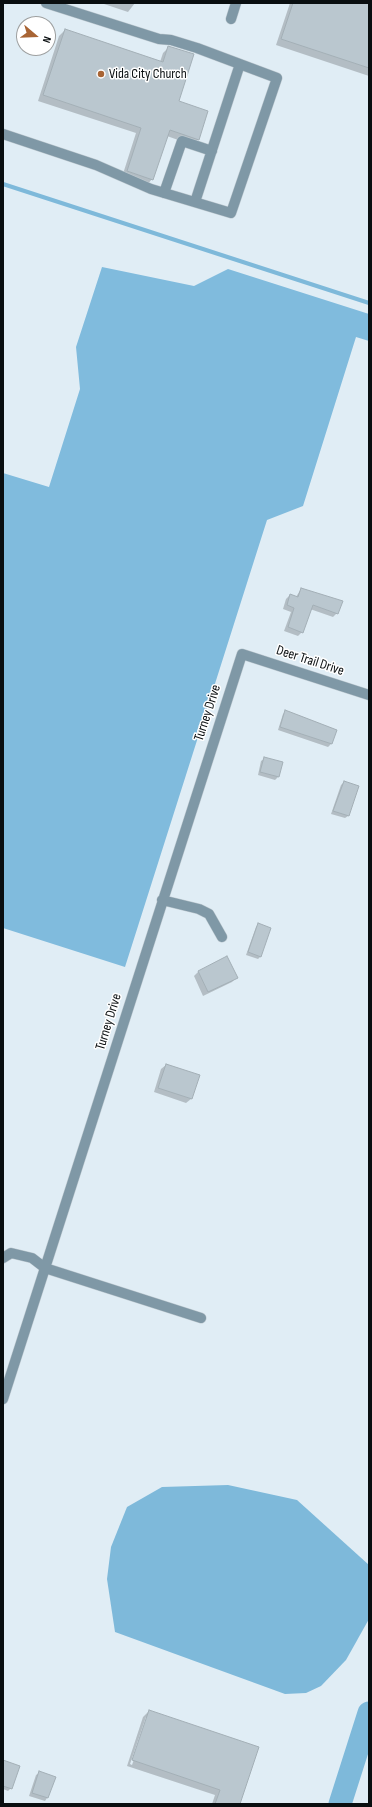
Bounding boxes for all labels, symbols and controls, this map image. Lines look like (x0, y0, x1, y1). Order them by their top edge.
north arrow (16, 16, 56, 56)
text: N (40, 35, 54, 45)
place label: Vida City Church (109, 66, 187, 82)
marker: Vida City Church (96, 69, 106, 79)
street label: Deer Trail Drive (274, 642, 346, 680)
street label: Turney Drive (191, 683, 225, 743)
street label: Turney Drive (92, 992, 126, 1052)

